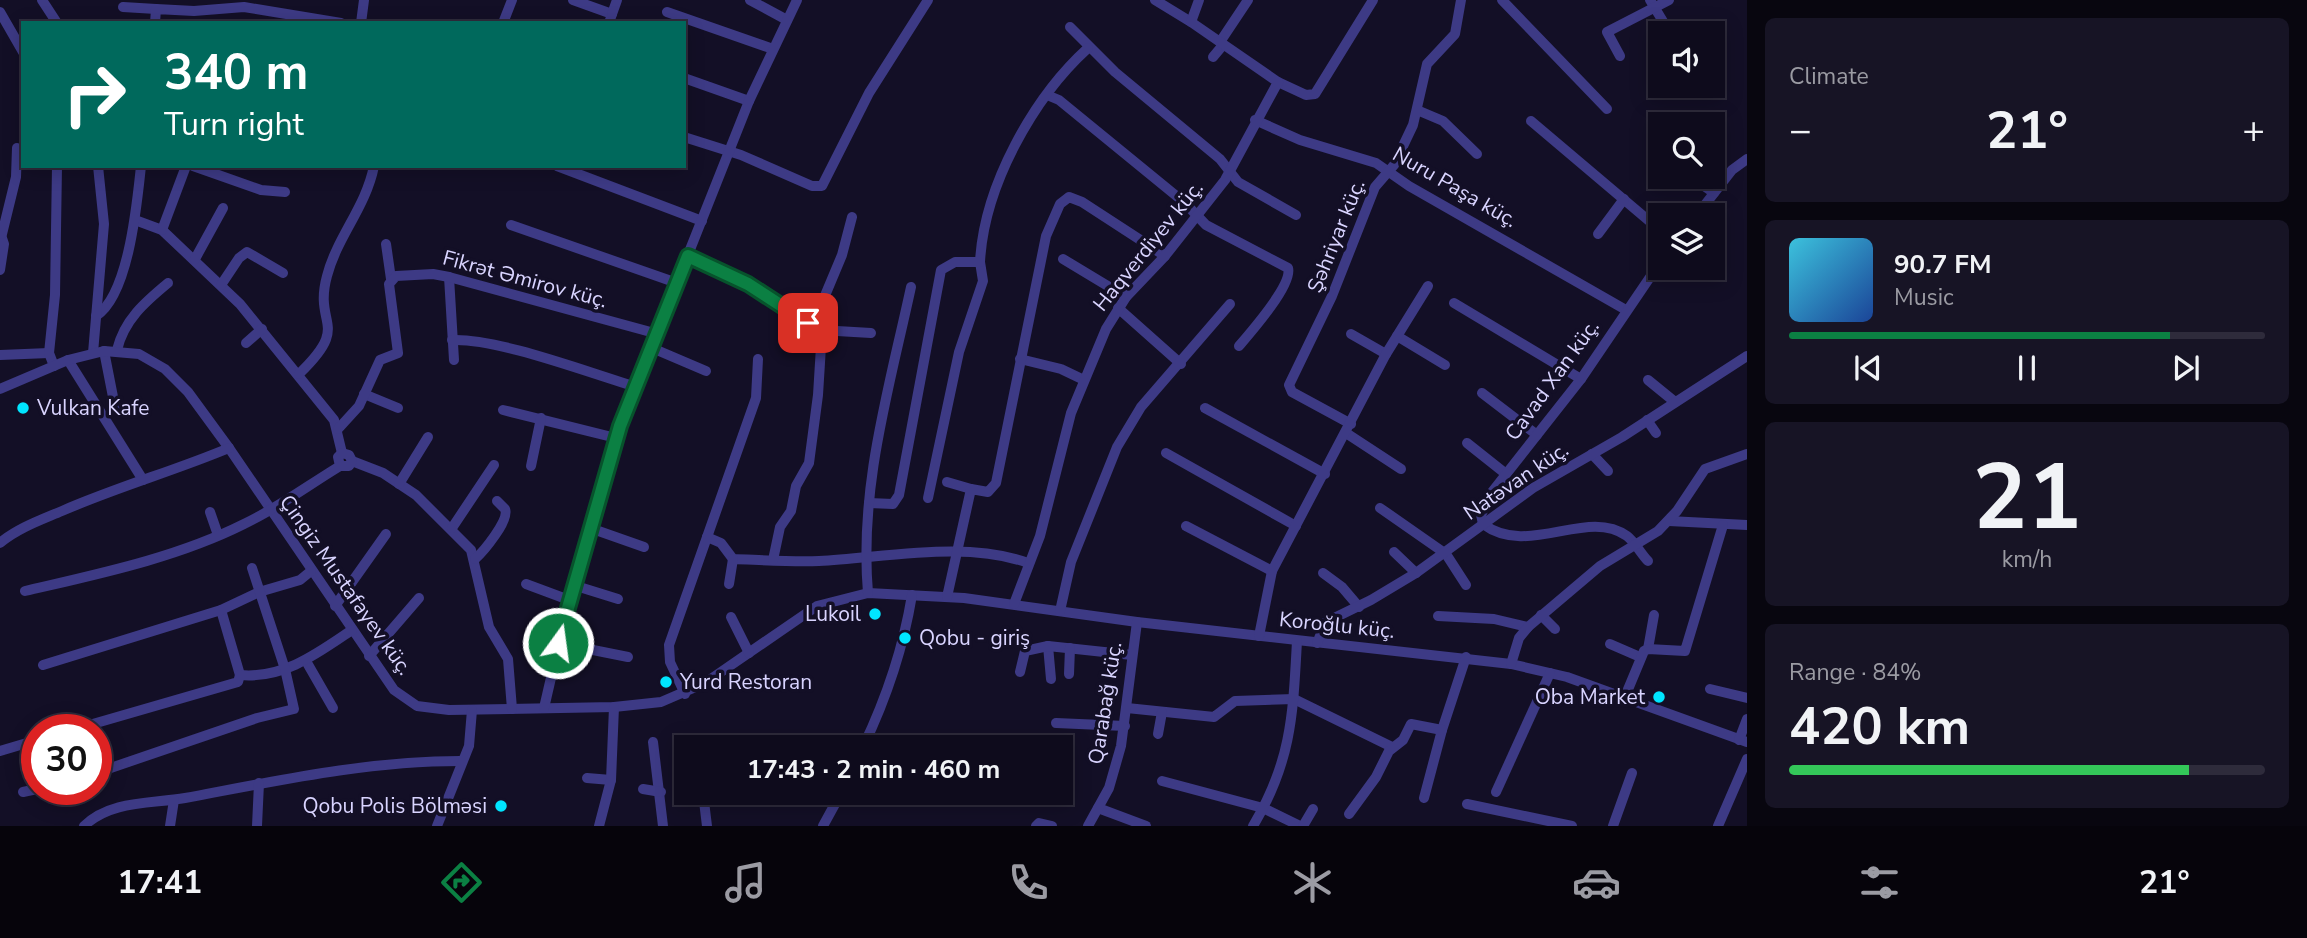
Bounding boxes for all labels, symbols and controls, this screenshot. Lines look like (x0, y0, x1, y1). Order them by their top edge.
map controls (1648, 21, 1725, 280)
button: sound (1648, 21, 1725, 98)
text: 340 m (164, 39, 308, 106)
icon: right (49, 49, 140, 140)
text: Climate (1789, 61, 1869, 92)
text: 21° (1986, 95, 2068, 166)
text: Turn right (164, 103, 304, 146)
text: − (1789, 105, 1812, 156)
text: + (2242, 105, 2265, 156)
button: search (1648, 112, 1725, 189)
street label: Nuru Paşa küç. (1388, 140, 1522, 234)
street label: Haqverdiyev küç. (1087, 175, 1209, 317)
street label: Şəhriyar küç. (1301, 175, 1371, 297)
button: layers (1648, 203, 1725, 280)
street label: Fikrət Əmirov küç. (440, 244, 610, 314)
text: 90.7 FM (1894, 247, 1991, 282)
text: Music (1894, 282, 1954, 313)
pin (778, 293, 838, 353)
icon: arrive (789, 304, 827, 342)
street label: Cavad Xan küç. (1499, 314, 1605, 446)
icon: previous (1849, 349, 1887, 387)
icon: pause (2008, 349, 2046, 387)
icon: next (2167, 349, 2205, 387)
place label: Vulkan Kafe (36, 394, 149, 422)
marker: Vulkan Kafe (15, 400, 31, 416)
street label: Natəvan küç. (1458, 436, 1574, 526)
text: 21 (1972, 436, 2082, 560)
street label: Çingiz Mustafayev küç. (273, 489, 419, 681)
text: km/h (2002, 544, 2052, 575)
place label: Lukoil (805, 600, 862, 628)
street label: Koroğlu küç. (1278, 605, 1396, 645)
position arrow (521, 606, 595, 680)
marker: Lukoil (867, 606, 883, 622)
place label: Qobu - giriş (919, 624, 1030, 652)
marker: Qobu - giriş (897, 630, 913, 646)
street label: Qarabağ küç. (1081, 640, 1129, 766)
text: Range · 84% (1789, 657, 1921, 688)
place label: Yurd Restoran (679, 668, 812, 696)
marker: Yurd Restoran (658, 674, 674, 690)
place label: Oba Market (1535, 683, 1646, 711)
marker: Oba Market (1651, 689, 1667, 705)
text: 420 km (1789, 691, 1970, 762)
speed limit sign: 30 (21, 714, 112, 805)
text: 17:43 · 2 min · 460 m (747, 752, 1000, 787)
place label: Qobu Polis Bölməsi (303, 792, 487, 820)
marker: Qobu Polis Bölməsi (493, 798, 509, 814)
icon: directions (437, 858, 486, 907)
icon: music (721, 858, 770, 907)
icon: phone (1004, 858, 1053, 907)
icon: climate (1288, 858, 1337, 907)
icon: car (1572, 858, 1621, 907)
icon: filters (1855, 858, 1904, 907)
text: 17:41 (117, 861, 202, 904)
text: 21° (2139, 861, 2190, 904)

